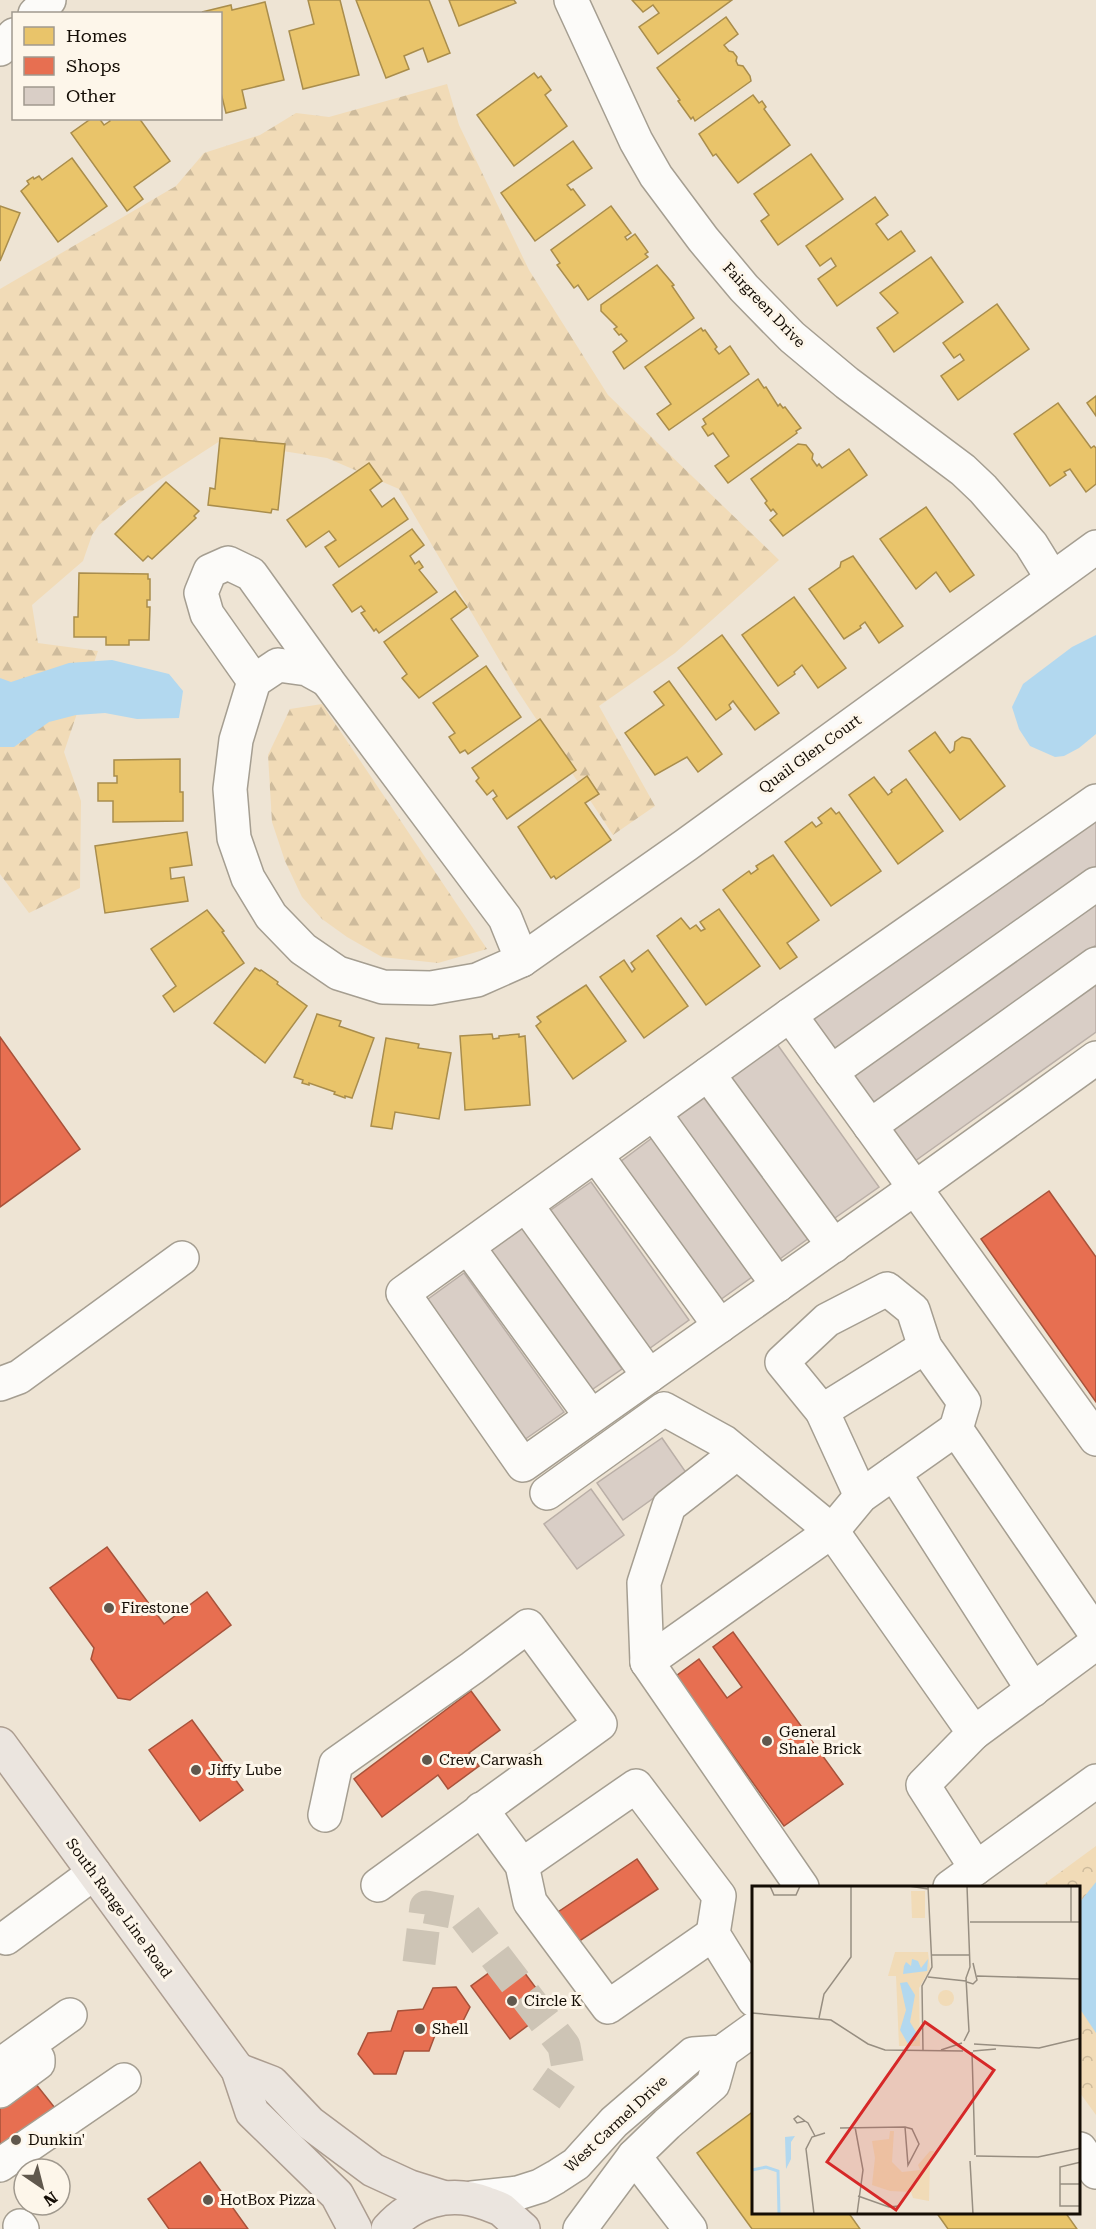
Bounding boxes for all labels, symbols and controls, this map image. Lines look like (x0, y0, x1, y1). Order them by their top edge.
legend (12, 12, 222, 120)
text: Homes (66, 25, 127, 46)
text: Shops (66, 55, 120, 76)
text: Other (66, 85, 116, 106)
street label: Fairgreen Drive (719, 259, 809, 351)
street label: Quail Glen Court (755, 711, 865, 797)
place label: Firestone (121, 1599, 189, 1617)
marker: Firestone (102, 1601, 116, 1615)
place label: General Shale Brick (779, 1723, 862, 1758)
marker: General Shale Brick (760, 1734, 774, 1748)
place label: Crew Carwash (439, 1751, 543, 1769)
marker: Crew Carwash (420, 1753, 434, 1767)
place label: Jiffy Lube (208, 1761, 282, 1779)
marker: Jiffy Lube (189, 1763, 203, 1777)
street label: South Range Line Road (62, 1835, 176, 1982)
inset map (752, 1886, 1081, 2214)
place label: Circle K (524, 1992, 582, 2010)
marker: Circle K (505, 1994, 519, 2008)
place label: Shell (432, 2020, 469, 2038)
marker: Shell (413, 2022, 427, 2036)
street label: West Carmel Drive (561, 2072, 671, 2176)
place label: Dunkin' (28, 2131, 85, 2149)
marker: Dunkin' (9, 2133, 23, 2147)
north arrow (12, 2157, 72, 2217)
text: N (40, 2188, 61, 2210)
place label: HotBox Pizza (220, 2191, 315, 2209)
marker: HotBox Pizza (201, 2193, 215, 2207)

